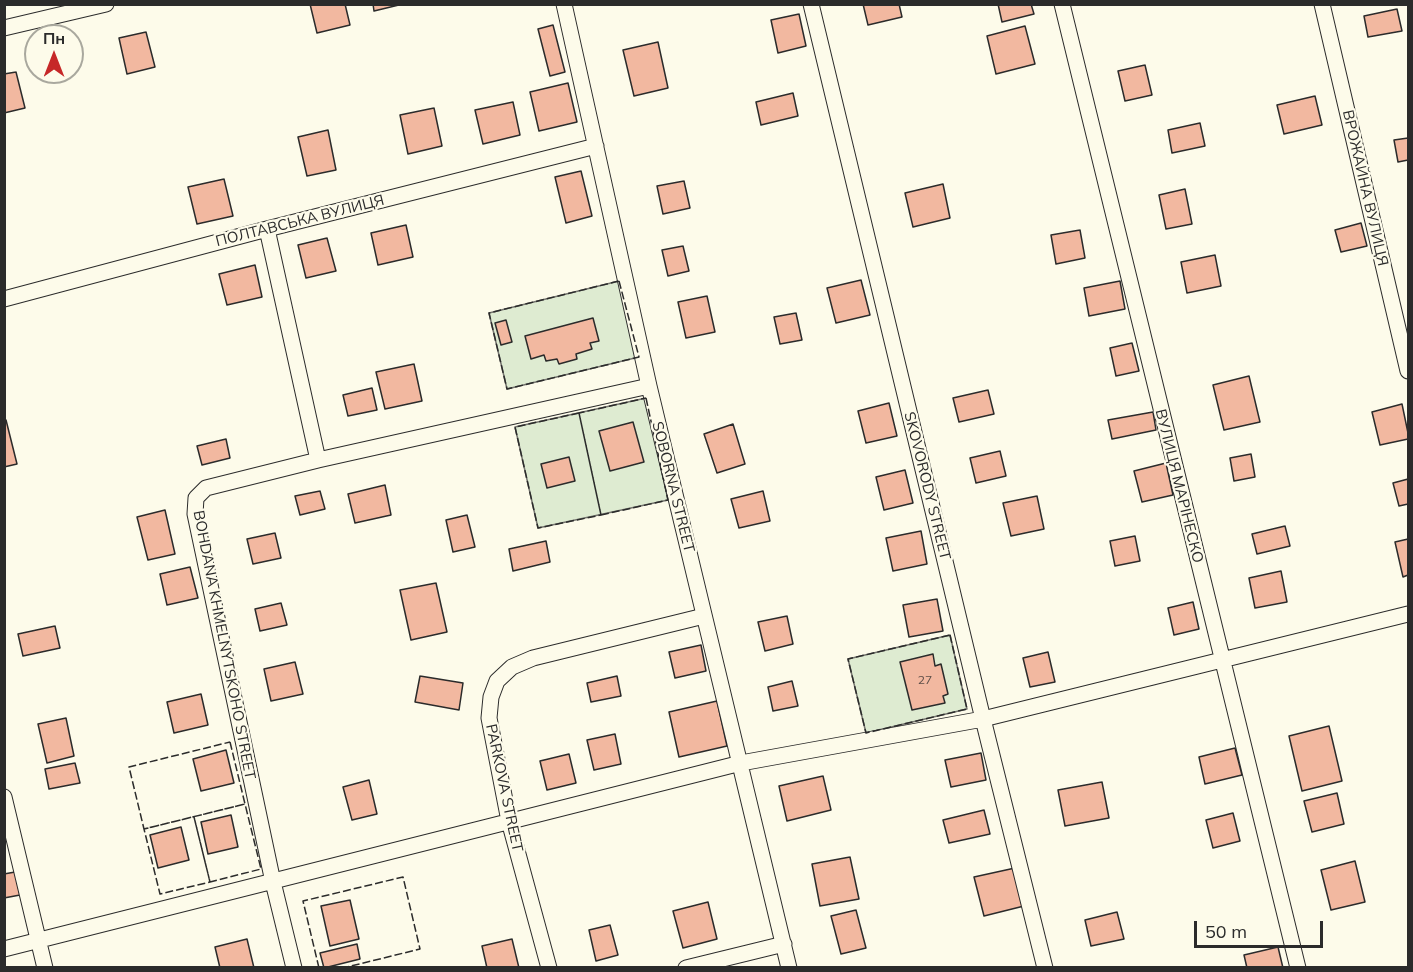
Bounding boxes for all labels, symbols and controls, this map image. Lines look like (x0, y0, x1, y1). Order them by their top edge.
north arrow (24, 24, 84, 84)
text: Пн (43, 28, 65, 48)
street label: ВРОЖАЙНА ВУЛИЦЯ (1338, 108, 1392, 268)
street label: ПОЛТАВСЬКА ВУЛИЦЯ (214, 191, 386, 251)
street label: ВУЛИЦЯ МАРІНЕСКО (1151, 407, 1207, 565)
street label: SKOVORODY STREET (900, 410, 954, 562)
street label: SOBORNA STREET (648, 420, 698, 554)
street label: BOHDANA KHMELNYTSKOHO STREET (189, 509, 259, 781)
house number: 27 (918, 673, 932, 687)
street label: PARKOVA STREET (482, 722, 526, 854)
scale bar (1197, 909, 1326, 947)
text: 50 m (1205, 920, 1247, 943)

